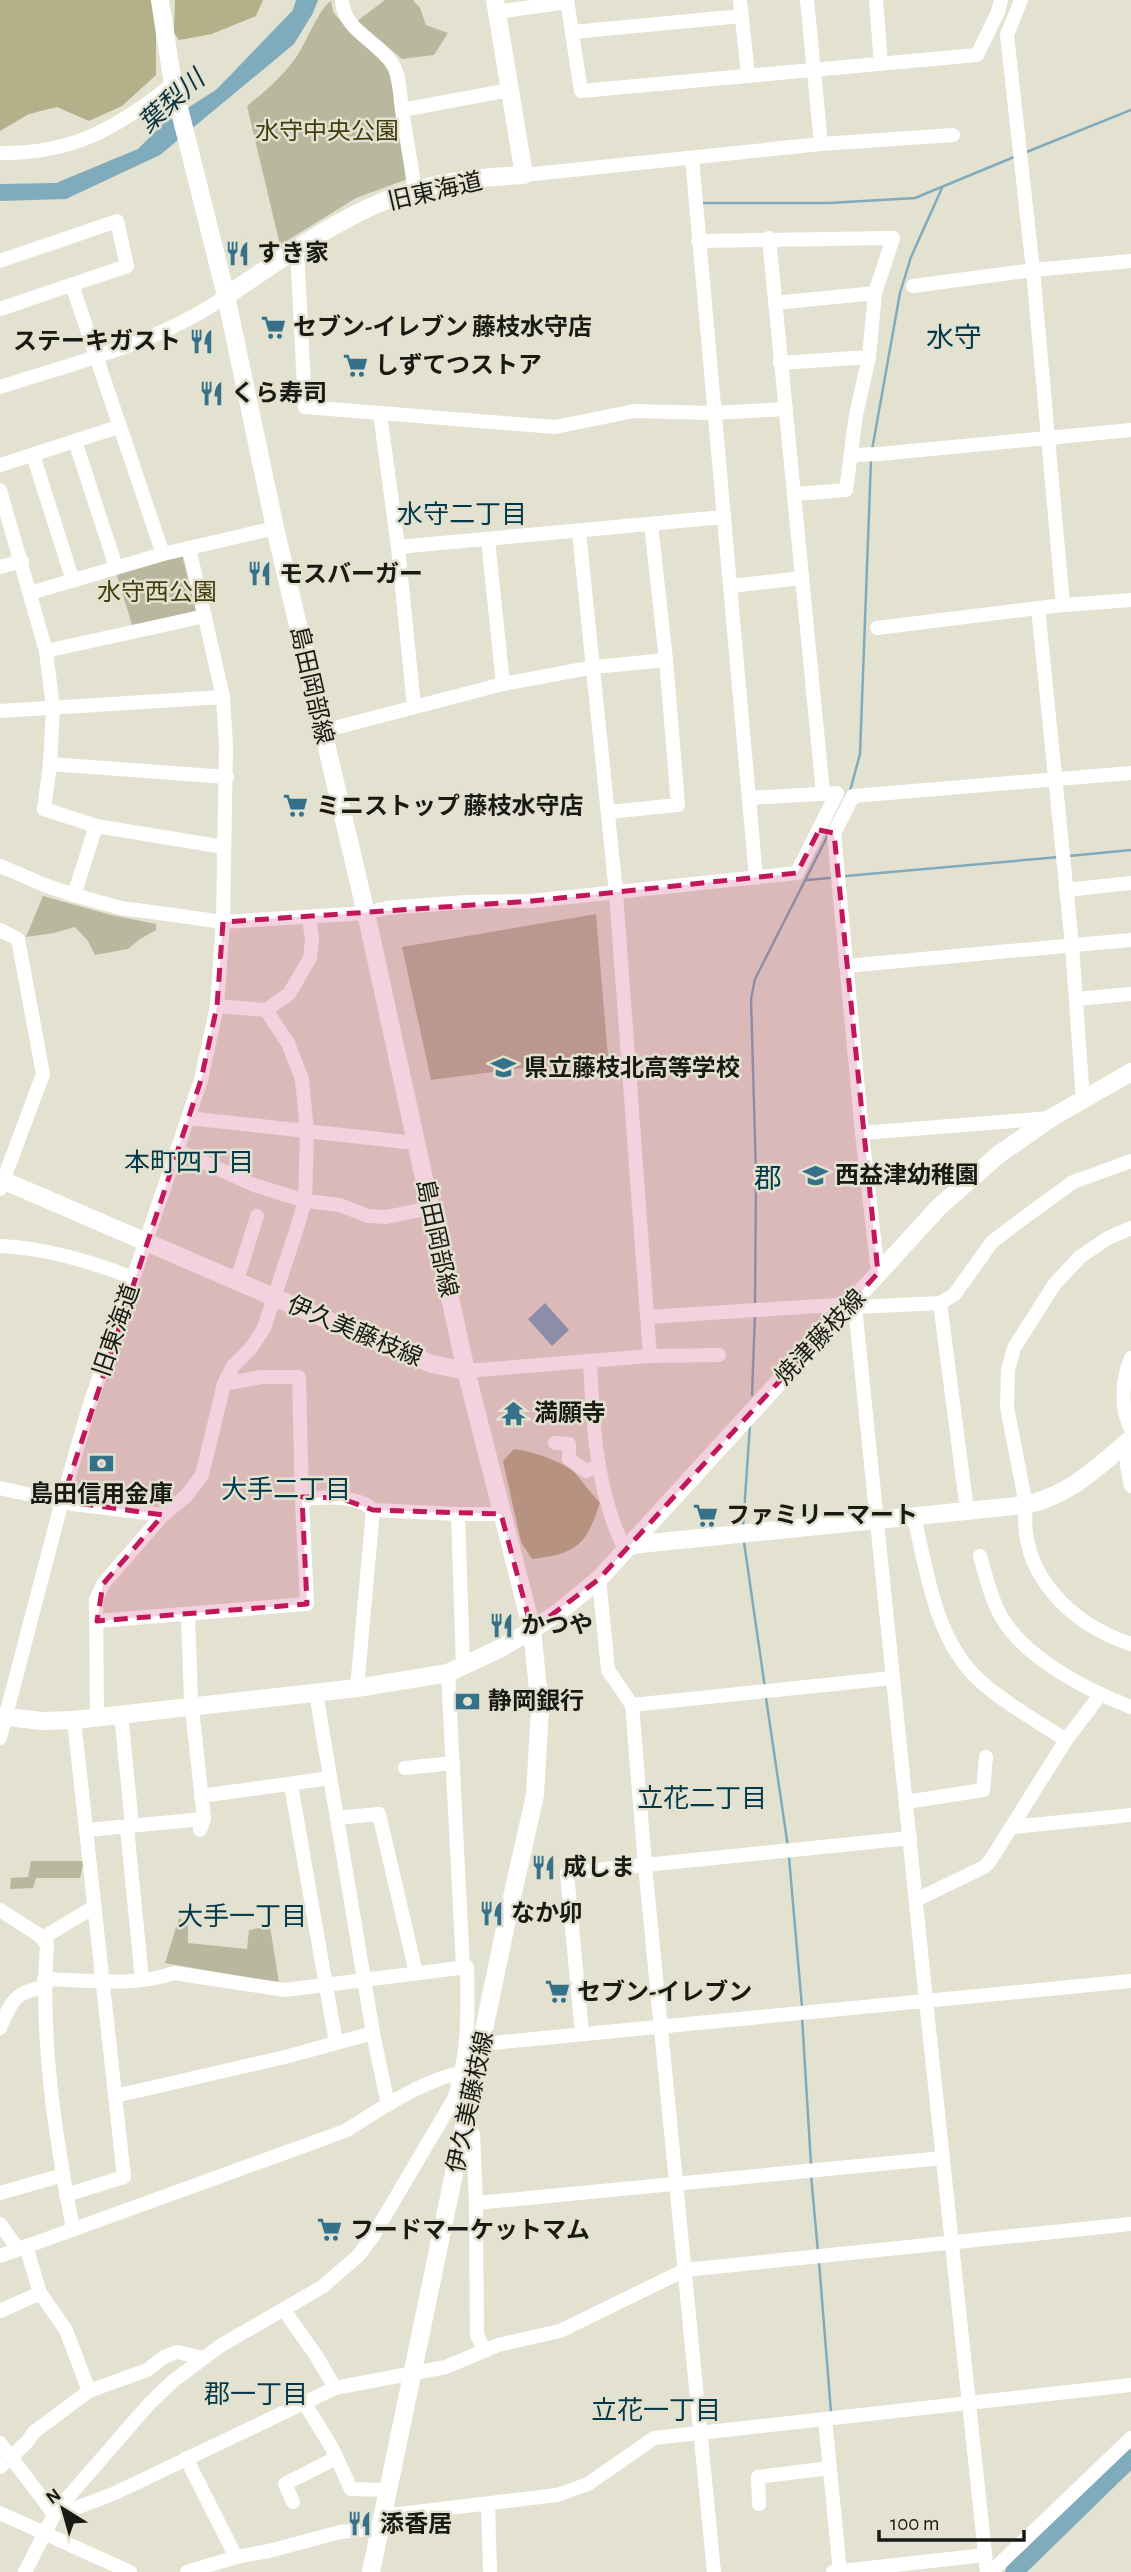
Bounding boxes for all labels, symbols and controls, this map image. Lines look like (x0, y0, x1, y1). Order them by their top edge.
water label: 葉梨川 (133, 63, 212, 138)
park label: 水守中央公園 (255, 118, 399, 144)
street label: 旧東海道 (385, 168, 485, 214)
restaurant icon: すき家 (223, 239, 251, 267)
place label: すき家 (257, 240, 329, 266)
supermarket icon: セブン-イレブン 藤枝水守店 (259, 313, 287, 341)
place label: セブン-イレブン 藤枝水守店 (293, 314, 592, 340)
district label: 水守 (926, 323, 982, 353)
restaurant icon: ステーキガスト (187, 327, 215, 355)
place label: ステーキガスト (13, 328, 181, 354)
supermarket icon: しずてつストア (341, 351, 369, 379)
place label: しずてつストア (375, 352, 542, 378)
restaurant icon: くら寿司 (197, 379, 225, 407)
place label: くら寿司 (231, 380, 327, 406)
district label: 水守二丁目 (397, 501, 527, 528)
restaurant icon: モスバーガー (245, 560, 273, 588)
place label: モスバーガー (279, 561, 423, 587)
park label: 水守西公園 (97, 579, 217, 605)
street label: 島田岡部線 (286, 624, 338, 746)
supermarket icon: ミニストップ 藤枝水守店 (282, 792, 310, 820)
place label: ミニストップ 藤枝水守店 (316, 793, 584, 819)
school or university icon: 県立藤枝北高等学校 (490, 1054, 518, 1082)
place label: 県立藤枝北高等学校 (524, 1055, 740, 1081)
district label: 本町四丁目 (124, 1149, 254, 1176)
school or university icon: 西益津幼稚園 (801, 1161, 829, 1189)
place label: 西益津幼稚園 (835, 1162, 979, 1188)
district label: 郡 (754, 1165, 782, 1194)
street label: 島田岡部線 (412, 1177, 462, 1299)
street label: 旧東海道 (88, 1280, 144, 1380)
street label: 焼津藤枝線 (770, 1284, 870, 1390)
street label: 伊久美藤枝線 (284, 1291, 426, 1371)
temple icon: 満願寺 (500, 1399, 528, 1427)
place label: 満願寺 (534, 1400, 606, 1426)
bank icon: 島田信用金庫 (87, 1449, 115, 1477)
district label: 大手二丁目 (221, 1476, 351, 1503)
place label: 島田信用金庫 (29, 1481, 173, 1507)
supermarket icon: ファミリーマート (692, 1501, 720, 1529)
place label: ファミリーマート (726, 1504, 918, 1528)
restaurant icon: かつや (487, 1611, 515, 1639)
place label: かつや (521, 1613, 593, 1638)
bank icon: 静岡銀行 (454, 1687, 482, 1715)
place label: 静岡銀行 (488, 1688, 584, 1714)
district label: 立花二丁目 (637, 1784, 767, 1812)
restaurant icon: 成しま (529, 1853, 557, 1881)
place label: 成しま (563, 1854, 635, 1880)
restaurant icon: なか卯 (477, 1899, 505, 1927)
place label: なか卯 (511, 1900, 583, 1926)
district label: 大手一丁目 (177, 1903, 307, 1930)
supermarket icon: セブン-イレブン (543, 1978, 571, 2006)
place label: セブン-イレブン (577, 1979, 752, 2005)
street label: 伊久美藤枝線 (442, 2029, 498, 2175)
supermarket icon: フードマーケットマム (316, 2216, 344, 2244)
place label: フードマーケットマム (350, 2218, 590, 2243)
district label: 郡一丁目 (204, 2382, 308, 2408)
district label: 立花一丁目 (591, 2396, 721, 2424)
north arrow (28, 2474, 98, 2544)
text: N (43, 2485, 65, 2508)
scale bar (879, 2498, 1024, 2542)
restaurant icon: 添香居 (346, 2510, 374, 2538)
place label: 添香居 (380, 2511, 452, 2537)
text: 100 m (890, 2513, 940, 2534)

